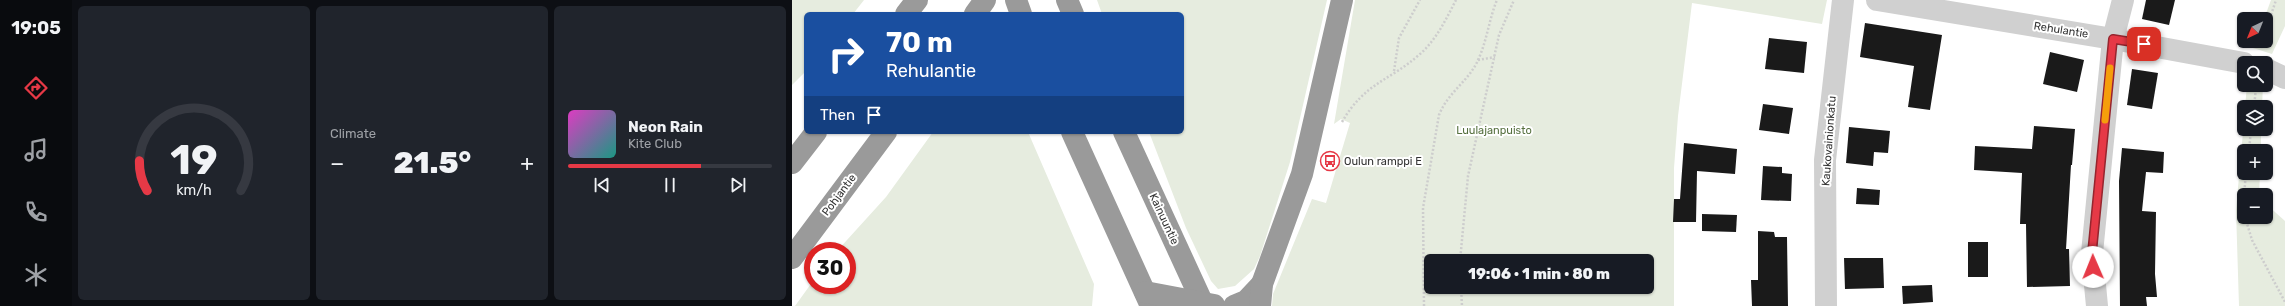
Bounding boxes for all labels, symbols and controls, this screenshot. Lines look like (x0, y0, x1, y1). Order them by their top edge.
north arrow (2237, 12, 2273, 48)
map controls (2237, 12, 2273, 224)
text: 19:05 (11, 17, 61, 39)
street label: Rehulantie (2033, 19, 2089, 41)
text: 70 m (886, 26, 953, 59)
pin (2127, 27, 2161, 61)
icon: right (820, 28, 872, 80)
icon: arrive (2133, 33, 2155, 55)
button: search (2237, 56, 2273, 92)
text: Rehulantie (886, 60, 976, 82)
icon: directions (22, 74, 50, 102)
street label: Kaukovainionkatu (1819, 96, 1839, 186)
button: layers (2237, 100, 2273, 136)
icon: arrive (863, 104, 885, 126)
text: Then (820, 106, 855, 124)
text: Neon Rain (628, 118, 703, 136)
park label: Luulajanpuisto (1456, 124, 1532, 137)
text: Climate (330, 126, 376, 141)
text: 19 (170, 135, 218, 184)
icon: music (22, 136, 50, 164)
text: Kite Club (628, 136, 682, 151)
button: + (2237, 144, 2273, 180)
text: 21.5° (393, 145, 471, 181)
text: − (330, 150, 344, 177)
text: + (520, 150, 534, 177)
bus stop icon: Oulun ramppi E (1319, 150, 1341, 172)
place label: Oulun ramppi E (1344, 155, 1422, 168)
street label: Pohjantie (819, 172, 859, 218)
icon: previous (591, 174, 613, 196)
icon: pause (659, 174, 681, 196)
icon: next (727, 174, 749, 196)
text: km/h (176, 182, 212, 199)
button: − (2237, 188, 2273, 224)
street label: Kainuuntie (1147, 191, 1181, 247)
icon: phone (22, 198, 50, 226)
speed limit sign: 30 (804, 242, 856, 294)
position arrow (2072, 246, 2114, 288)
icon: climate (22, 261, 50, 289)
text: 19:06 · 1 min · 80 m (1468, 265, 1610, 283)

